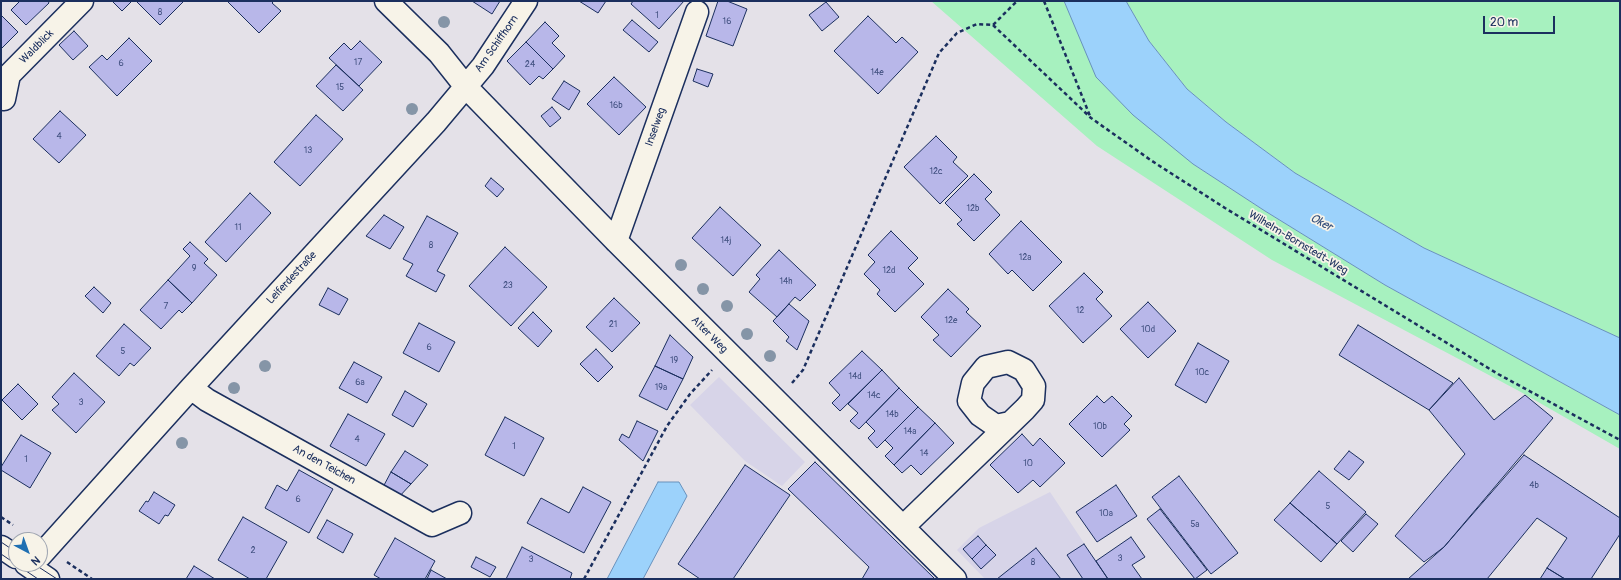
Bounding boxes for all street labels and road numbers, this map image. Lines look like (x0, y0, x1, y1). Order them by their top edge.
street label: Am Schiffhorn (472, 13, 522, 75)
street label: Waldblick (17, 27, 57, 67)
street label: Inselweg (643, 106, 669, 148)
street label: Wilhelm-Bornstedt-Weg (1246, 208, 1350, 278)
street label: Leiferdestraße (264, 249, 320, 307)
street label: Alter Weg (688, 314, 730, 356)
street label: An den Teichen (290, 442, 358, 488)

